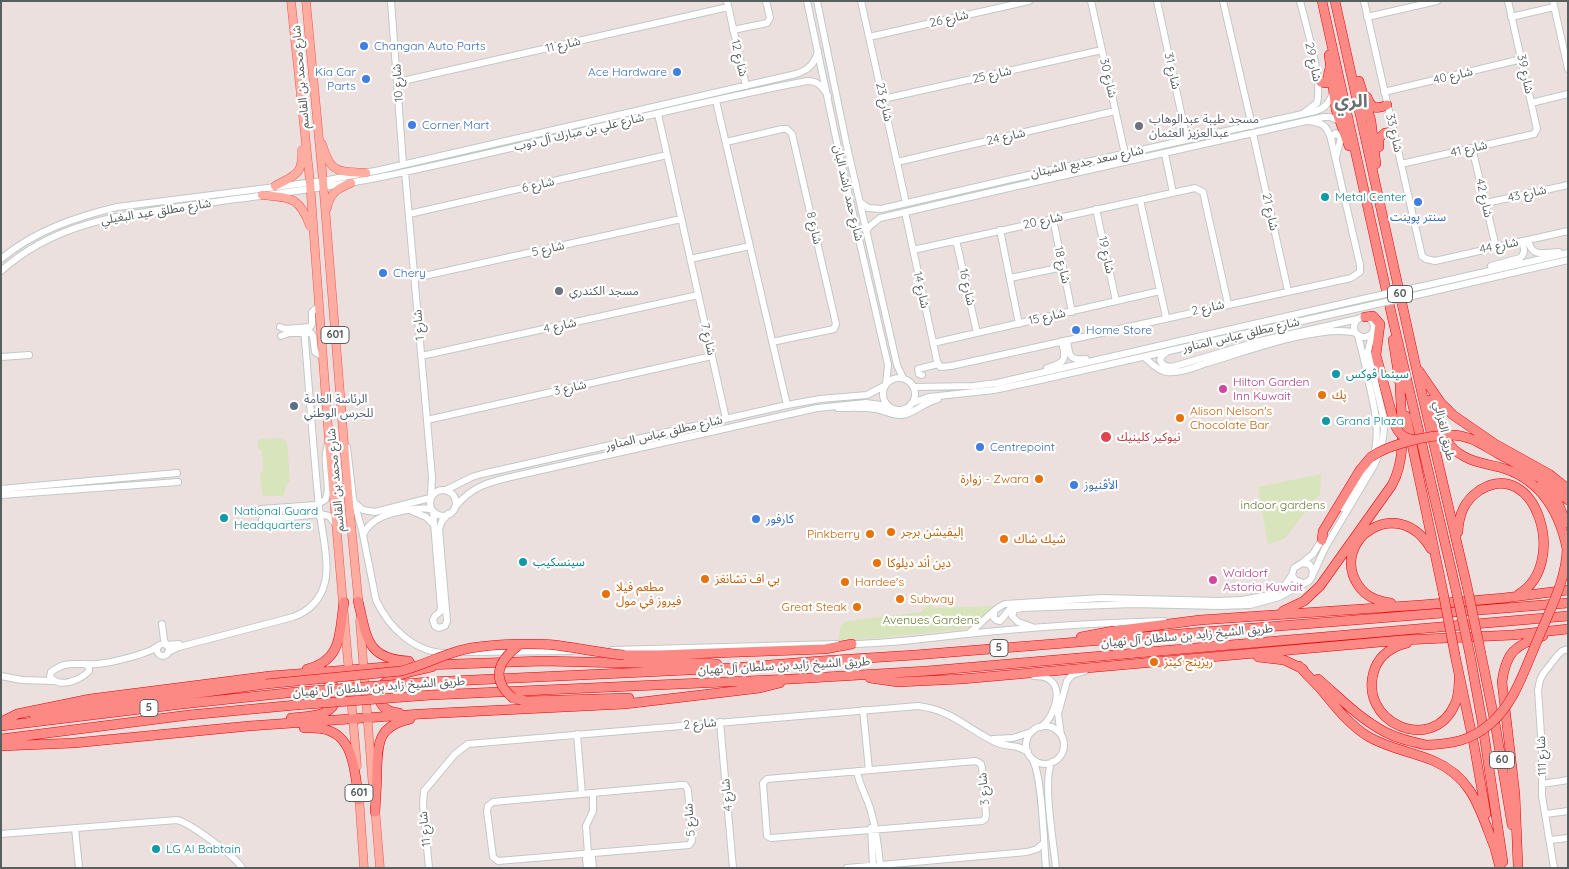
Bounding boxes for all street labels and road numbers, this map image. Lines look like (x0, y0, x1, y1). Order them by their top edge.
street label: شارع 26 (928, 8, 970, 30)
street label: شارع محمد بن القاسم (289, 25, 313, 129)
street label: شارع 11 (544, 34, 582, 56)
street label: شارع 12 (728, 38, 750, 78)
street label: شارع 29 (1302, 41, 1324, 83)
street label: شارع 31 (1161, 51, 1183, 91)
street label: شارع 39 (1514, 53, 1536, 95)
street label: شارع 30 (1096, 57, 1120, 99)
street label: شارع 10 (389, 63, 407, 103)
street label: شارع 25 (971, 64, 1013, 86)
street label: شارع 40 (1432, 64, 1474, 88)
street label: شارع 23 (873, 81, 895, 123)
street label: شارع علي بن مبارك آل دوب (513, 110, 645, 154)
street label: شارع 33 (1383, 112, 1405, 154)
street label: شارع 24 (985, 126, 1027, 148)
street label: شارع 41 (1449, 138, 1489, 160)
street label: شارع سعد جديع الشيتان (1029, 143, 1145, 181)
street label: شارع حمد راشد البان (830, 144, 866, 242)
street label: شارع 6 (520, 174, 556, 196)
street label: شارع 42 (1473, 177, 1495, 219)
street label: شارع 43 (1506, 183, 1548, 205)
street label: شارع 21 (1259, 192, 1281, 232)
street label: شارع مطلق عيد البغيلي (100, 196, 212, 228)
street label: شارع 8 (803, 210, 825, 246)
street label: شارع 20 (1022, 210, 1064, 232)
street label: شارع 19 (1095, 235, 1117, 275)
street label: شارع 44 (1478, 235, 1520, 257)
street label: شارع 5 (530, 238, 566, 260)
street label: شارع 18 (1051, 245, 1073, 285)
street label: شارع 16 (956, 267, 978, 307)
street label: شارع 14 (910, 270, 932, 310)
road number: 60 (1388, 286, 1412, 302)
street label: شارع 2 (1190, 297, 1226, 319)
street label: شارع 15 (1027, 306, 1067, 328)
street label: شارع 1 (410, 309, 428, 341)
street label: شارع مطلق عباس المناور (1181, 315, 1301, 355)
street label: شارع 4 (542, 316, 578, 336)
street label: شارع 7 (697, 321, 719, 357)
road number: 601 (321, 326, 349, 344)
street label: شارع 3 (552, 378, 588, 398)
street label: طريق الغزالي (1430, 400, 1458, 462)
street label: شارع مطلق عباس المناور (604, 413, 724, 453)
street label: شارع محمد بن القاسم (324, 428, 348, 532)
street label: طريق الشيخ زايد بن سلطان آل نهيان (1100, 621, 1274, 651)
road number: 5 (990, 640, 1008, 656)
street label: طريق الشيخ زايد بن سلطان آل نهيان (697, 654, 871, 678)
street label: طريق الشيخ زايد بن سلطان آل نهيان (292, 674, 466, 700)
road number: 5 (140, 700, 158, 716)
street label: شارع 2 (683, 715, 717, 733)
street label: شارع 111 (1534, 736, 1550, 776)
road number: 60 (1490, 752, 1514, 768)
street label: شارع 3 (975, 772, 993, 806)
street label: شارع 4 (718, 778, 736, 812)
road number: 601 (345, 784, 373, 801)
street label: شارع 5 (682, 803, 698, 837)
street label: شارع 11 (416, 811, 434, 847)

